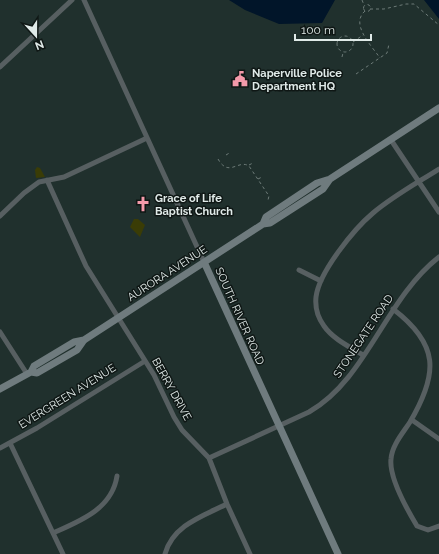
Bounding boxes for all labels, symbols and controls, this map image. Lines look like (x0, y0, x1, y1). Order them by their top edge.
north arrow (16, 16, 56, 56)
scale bar (295, 16, 371, 42)
text: 100 m (301, 23, 335, 37)
text: N (33, 37, 46, 52)
place label: Naperville Police Department HQ (252, 67, 342, 93)
public building icon: Naperville Police Department HQ (231, 70, 249, 88)
place label: Grace of Life Baptist Church (155, 192, 233, 218)
church icon: Grace of Life Baptist Church (134, 195, 152, 213)
street label: AURORA AVENUE (125, 243, 210, 304)
street label: SOUTH RIVER ROAD (212, 265, 267, 367)
street label: STONEGATE ROAD (331, 292, 396, 380)
street label: BERRY DRIVE (149, 356, 194, 423)
street label: EVERGREEN AVENUE (16, 361, 118, 432)

